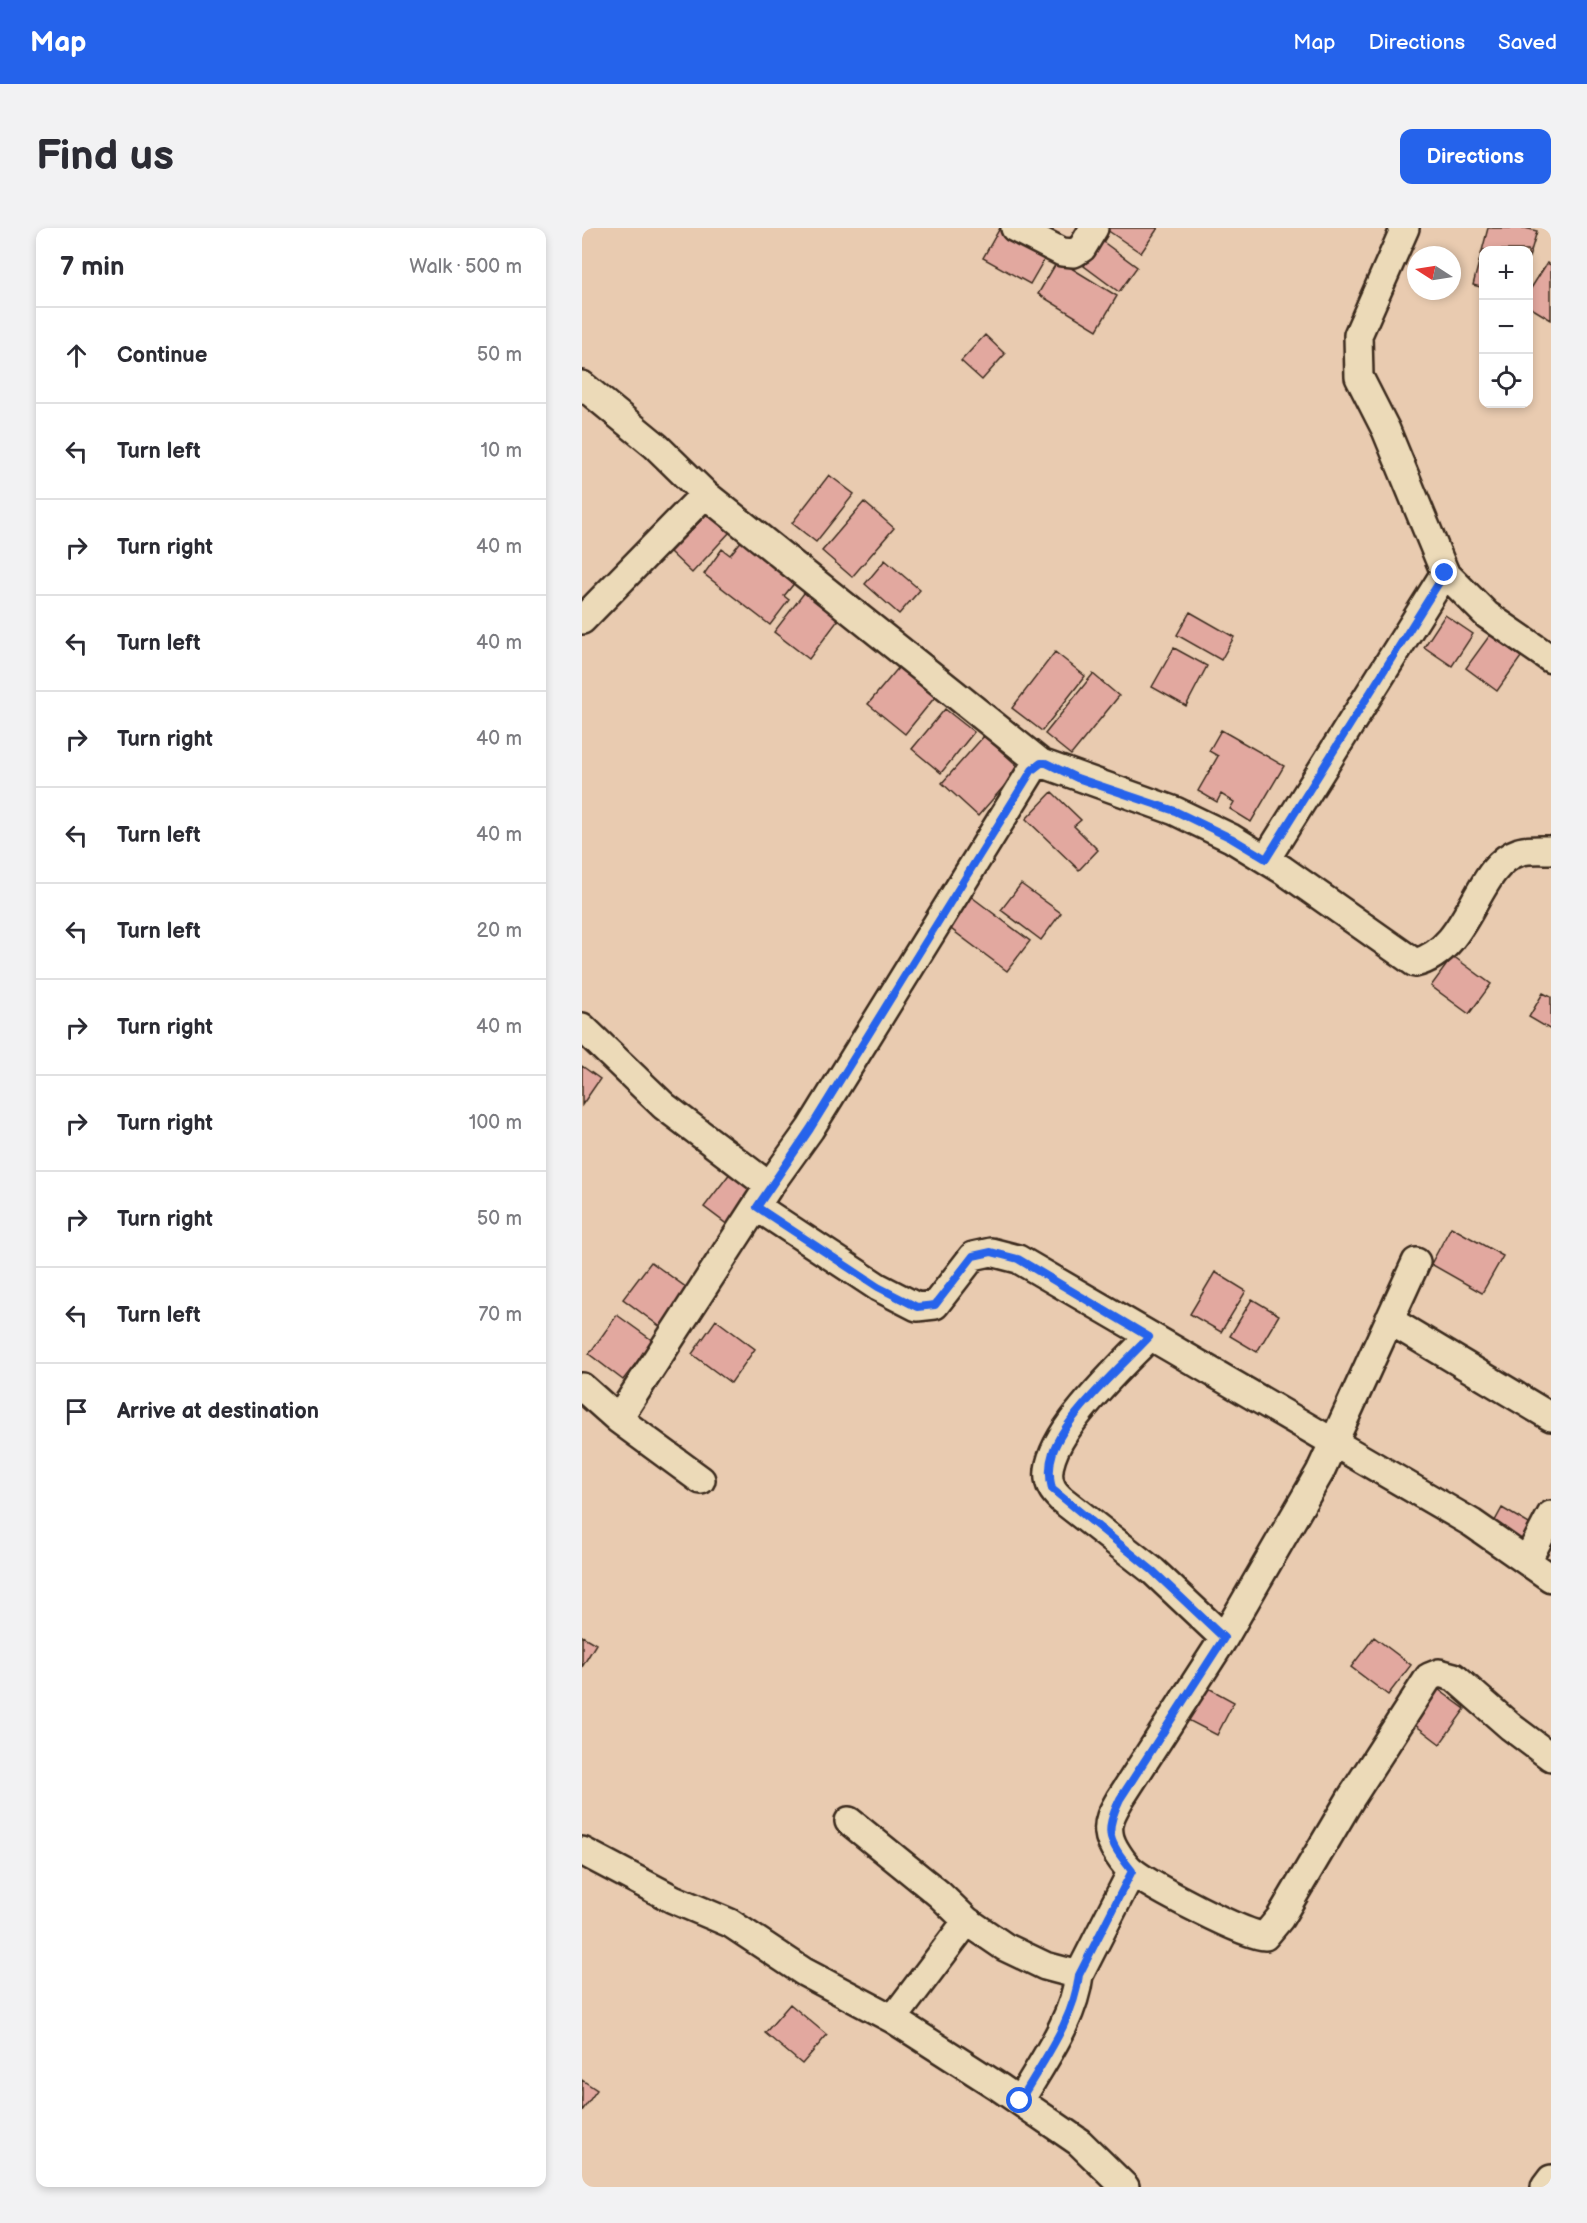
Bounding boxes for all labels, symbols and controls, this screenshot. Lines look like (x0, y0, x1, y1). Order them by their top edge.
text: Map (30, 26, 86, 59)
text: Map (1293, 30, 1336, 55)
text: Directions (1369, 30, 1465, 55)
text: Saved (1498, 30, 1557, 55)
button: Directions (1400, 129, 1551, 184)
text: Find us (36, 131, 174, 182)
north arrow (1407, 246, 1461, 300)
map controls (1479, 246, 1533, 408)
button: + (1479, 246, 1533, 300)
text: 7 min (60, 252, 124, 283)
text: Walk · 500 m (409, 255, 522, 279)
button: − (1479, 300, 1533, 354)
icon: ahead (60, 339, 93, 372)
text: Continue (117, 342, 207, 369)
text: 50 m (477, 343, 522, 367)
button: locate (1479, 354, 1533, 408)
icon: left (60, 435, 93, 468)
text: Turn left (117, 438, 201, 465)
text: 10 m (481, 439, 522, 463)
icon: right (60, 531, 93, 564)
text: Turn right (117, 534, 213, 561)
text: 40 m (476, 535, 522, 559)
route end (1431, 559, 1457, 585)
icon: left (60, 627, 93, 660)
text: Turn left (117, 630, 201, 657)
text: 40 m (476, 631, 522, 655)
icon: right (60, 723, 93, 756)
text: Turn right (117, 726, 213, 753)
text: 40 m (476, 727, 522, 751)
icon: left (60, 819, 93, 852)
text: Turn left (117, 822, 201, 849)
text: 40 m (476, 823, 522, 847)
icon: left (60, 915, 93, 948)
text: Turn left (117, 918, 201, 945)
text: 20 m (477, 919, 522, 943)
icon: right (60, 1011, 93, 1044)
text: Turn right (117, 1014, 213, 1041)
text: 40 m (476, 1015, 522, 1039)
icon: right (60, 1107, 93, 1140)
text: Turn right (117, 1110, 213, 1137)
text: 100 m (469, 1111, 522, 1135)
icon: right (60, 1203, 93, 1236)
text: Turn right (117, 1206, 213, 1233)
text: 50 m (477, 1207, 522, 1231)
icon: left (60, 1299, 93, 1332)
text: Turn left (117, 1302, 201, 1329)
text: 70 m (478, 1303, 522, 1327)
icon: arrive (60, 1395, 93, 1428)
text: Arrive at destination (117, 1398, 319, 1425)
route start (1006, 2087, 1032, 2113)

